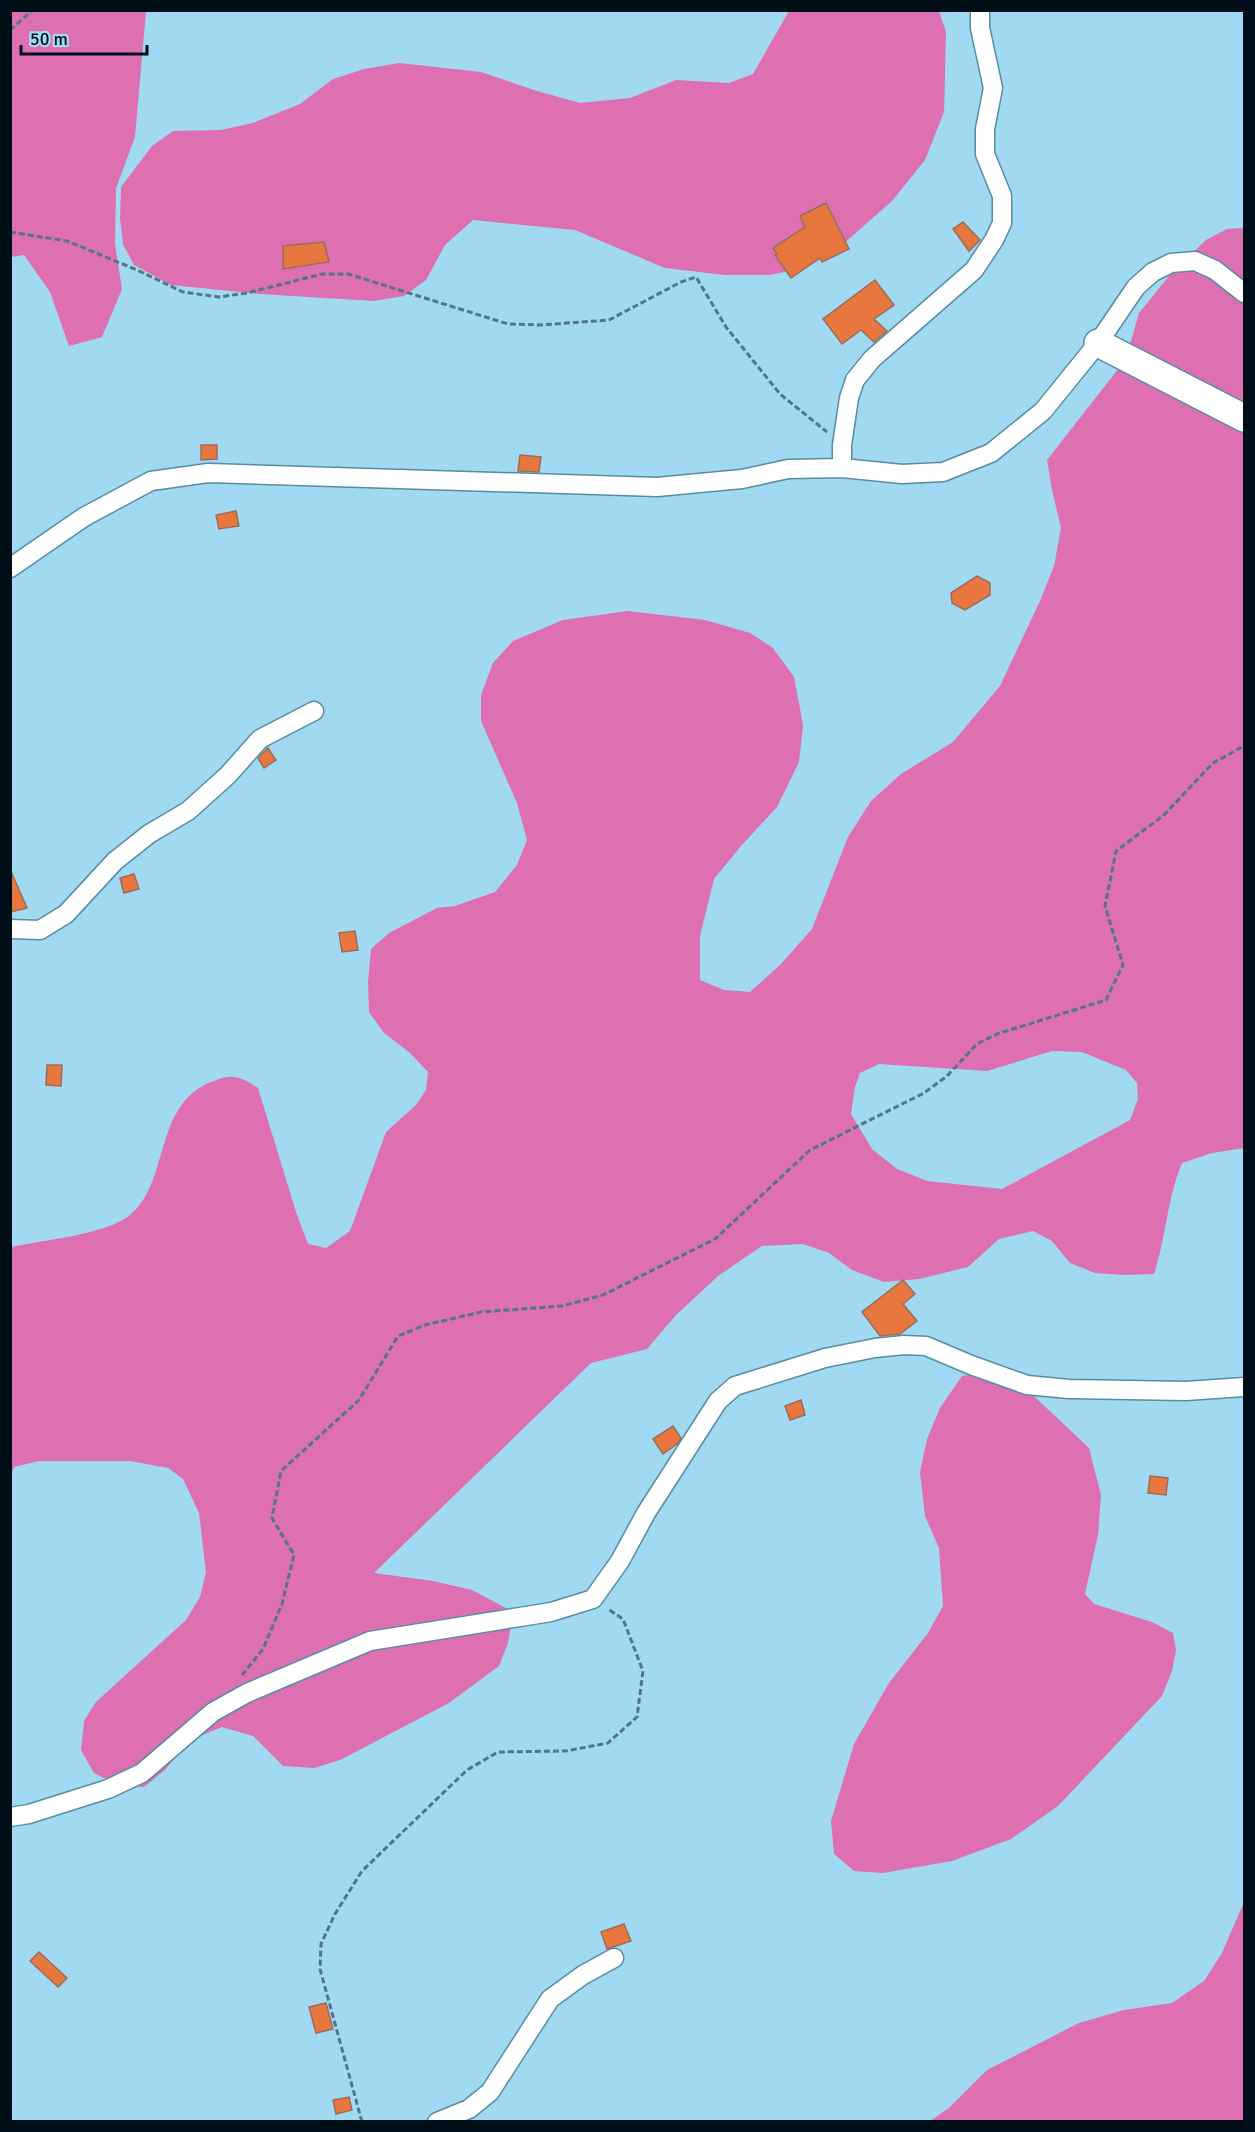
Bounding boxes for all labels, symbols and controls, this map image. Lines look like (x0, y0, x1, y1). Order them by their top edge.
scale bar (21, 18, 147, 56)
text: 50 m (30, 28, 68, 50)

